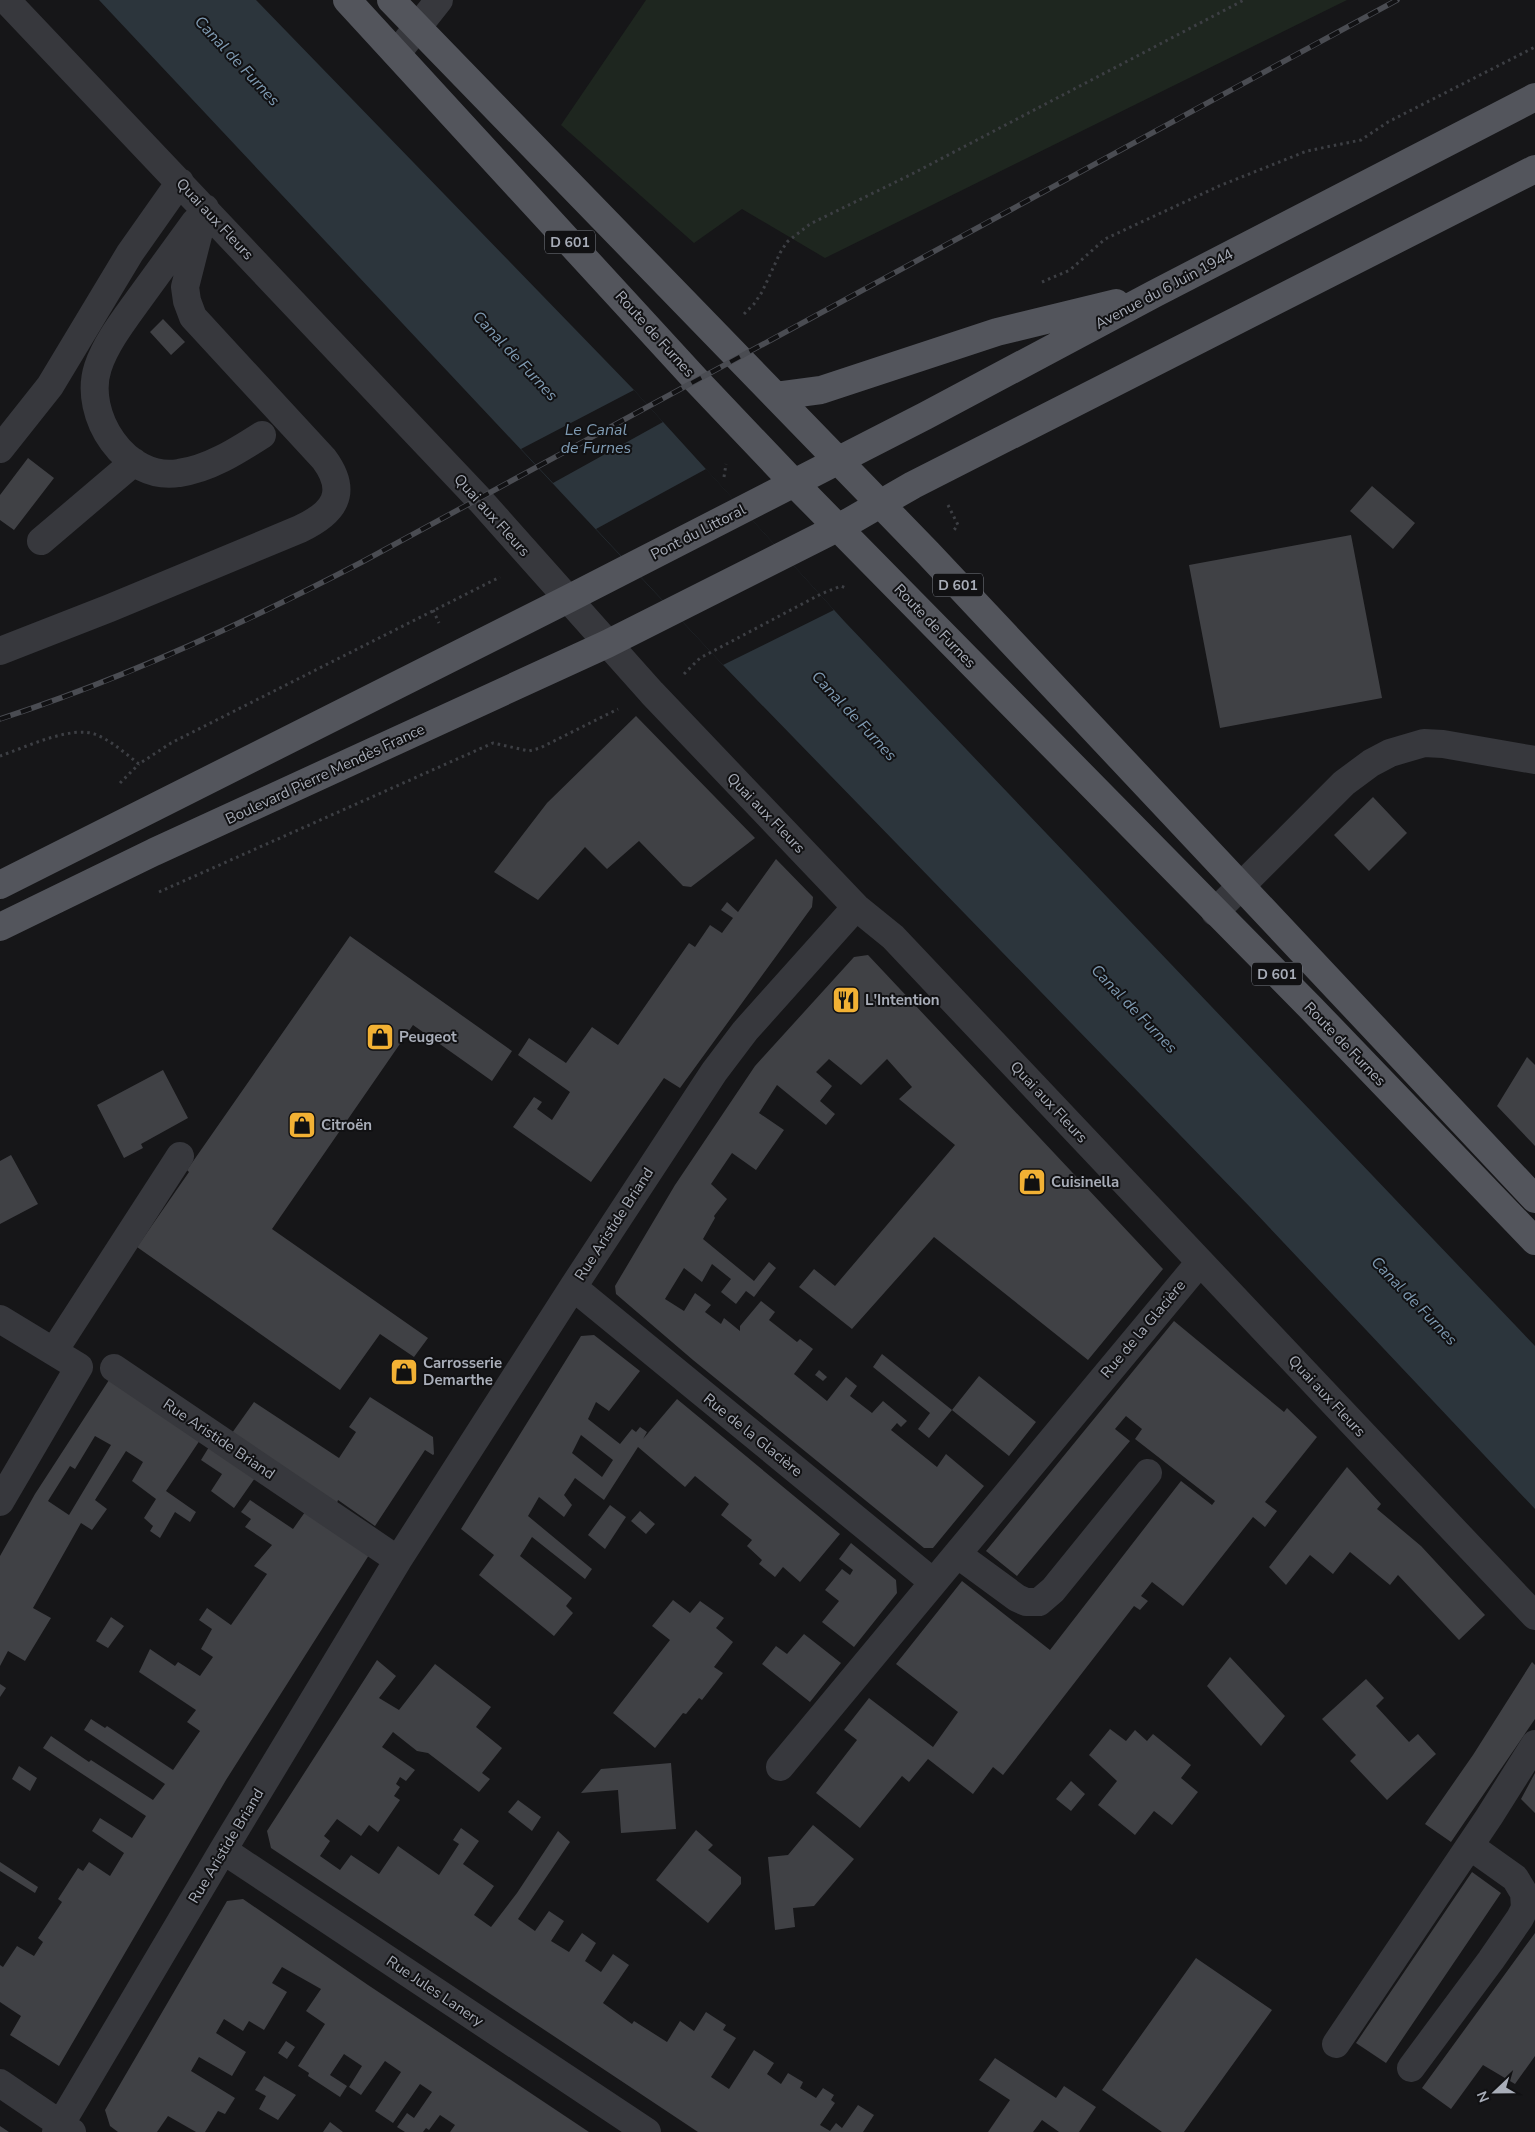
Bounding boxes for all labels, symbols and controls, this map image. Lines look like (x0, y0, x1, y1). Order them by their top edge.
water label: Canal de Furnes (189, 11, 285, 111)
street label: Quai aux Fleurs (172, 174, 258, 264)
road number: D 601 (545, 230, 595, 253)
street label: Avenue du 6 Juin 1944 (1091, 244, 1237, 334)
street label: Route de Furnes (611, 287, 699, 381)
water label: Canal de Furnes (467, 306, 563, 406)
water label: Le Canal de Furnes (561, 419, 632, 459)
street label: Quai aux Fleurs (450, 469, 534, 561)
street label: Pont du Littoral (647, 499, 749, 565)
road number: D 601 (933, 574, 983, 596)
street label: Route de Furnes (890, 580, 980, 672)
water label: Canal de Furnes (806, 666, 902, 766)
street label: Boulevard Pierre Mendès France (222, 719, 428, 829)
street label: Quai aux Fleurs (722, 768, 810, 858)
water label: Canal de Furnes (1086, 960, 1182, 1059)
road number: D 601 (1252, 962, 1302, 986)
restaurant icon: L'Intention (831, 985, 861, 1015)
place label: L'Intention (865, 990, 940, 1010)
street label: Route de Furnes (1300, 998, 1390, 1090)
shop icon: Peugeot (365, 1022, 395, 1052)
place label: Peugeot (399, 1027, 457, 1047)
street label: Quai aux Fleurs (1006, 1057, 1092, 1147)
shop icon: Citroën (287, 1110, 317, 1140)
place label: Citroën (321, 1115, 372, 1135)
street label: Rue Aristide Briand (570, 1164, 658, 1284)
shop icon: Cuisinella (1017, 1167, 1047, 1197)
place label: Cuisinella (1051, 1172, 1119, 1192)
water label: Canal de Furnes (1366, 1252, 1462, 1351)
street label: Rue de la Glacière (1096, 1276, 1190, 1382)
street label: Quai aux Fleurs (1284, 1351, 1370, 1441)
place label: Carrosserie Demarthe (423, 1353, 502, 1390)
shop icon: Carrosserie Demarthe (389, 1357, 419, 1387)
street label: Rue de la Glacière (699, 1389, 807, 1481)
street label: Rue Aristide Briand (159, 1394, 279, 1484)
street label: Rue Aristide Briand (184, 1785, 268, 1907)
street label: Rue Jules Lanery (383, 1951, 488, 2031)
north arrow (1470, 2067, 1520, 2117)
text: N (1473, 2088, 1494, 2105)

